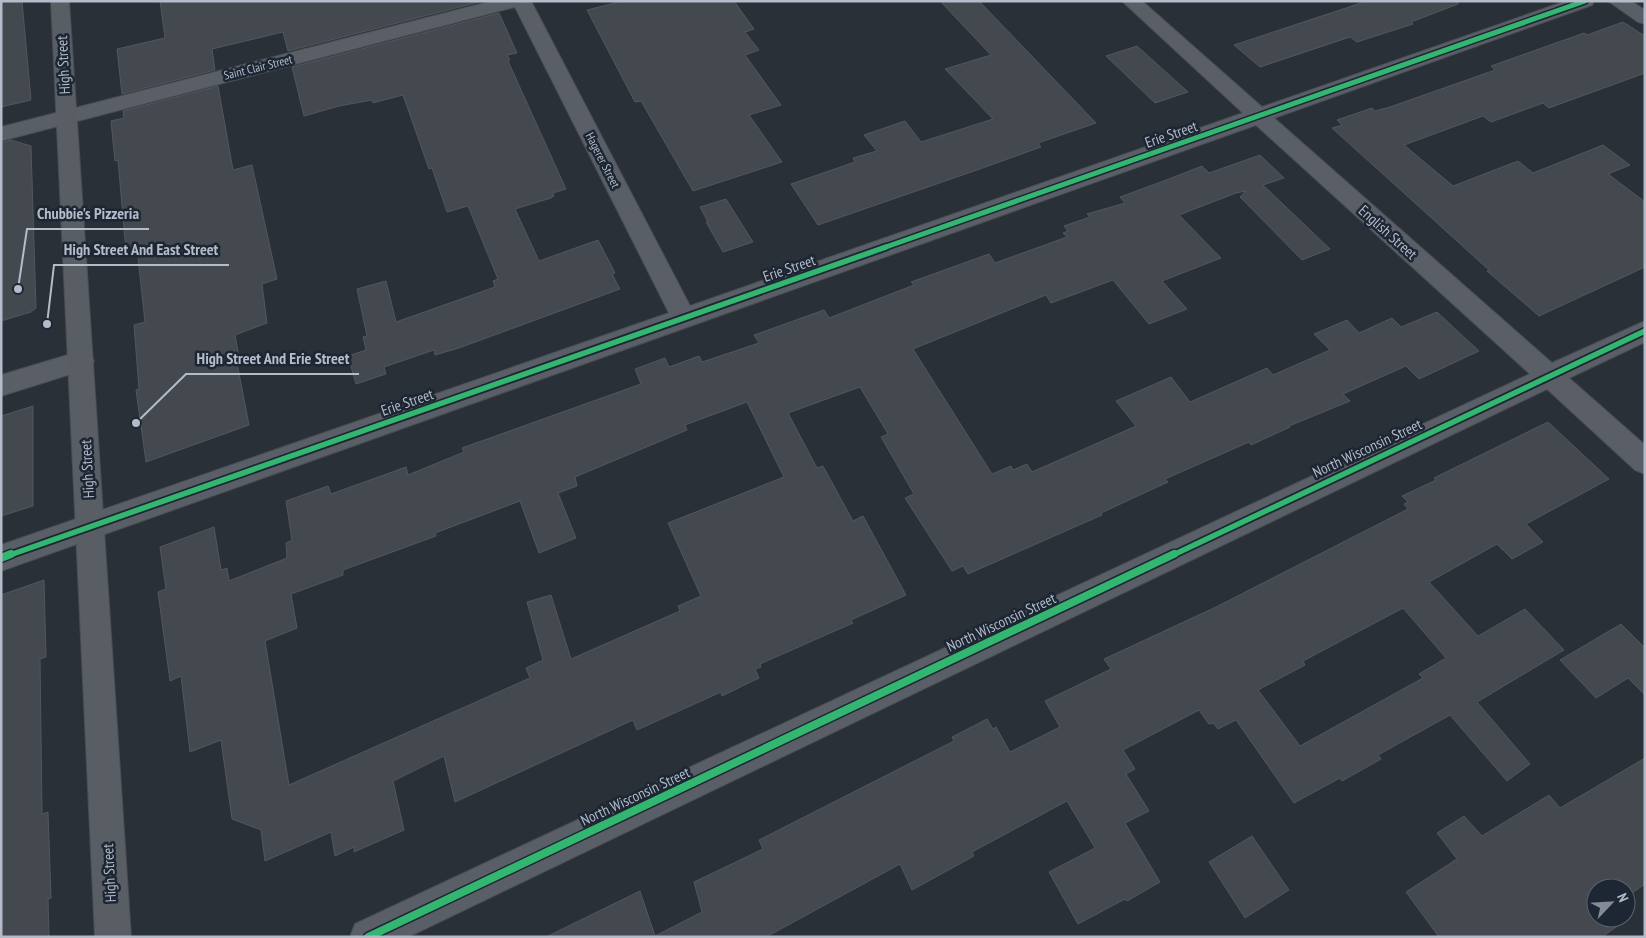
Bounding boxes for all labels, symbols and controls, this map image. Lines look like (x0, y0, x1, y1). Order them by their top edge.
street label: High Street (52, 35, 74, 95)
street label: Saint Clair Street (222, 51, 294, 83)
street label: Erie Street (1142, 116, 1200, 152)
street label: Hagerer Street (583, 130, 624, 191)
callout: Chubbie's Pizzeria (27, 198, 149, 229)
street label: English Street (1355, 201, 1421, 263)
text: Chubbie's Pizzeria (37, 203, 139, 223)
callout: High Street And East Street (54, 234, 229, 265)
text: High Street And East Street (64, 239, 219, 259)
street label: Erie Street (760, 250, 818, 286)
callout: High Street And Erie Street (186, 343, 359, 374)
text: High Street And Erie Street (197, 348, 350, 368)
street label: Erie Street (378, 384, 436, 420)
street label: North Wisconsin Street (1309, 414, 1425, 482)
street label: High Street (76, 439, 98, 499)
street label: North Wisconsin Street (943, 588, 1059, 656)
street label: North Wisconsin Street (577, 762, 693, 830)
street label: High Street (98, 843, 120, 903)
north arrow (1586, 878, 1636, 928)
text: N (1613, 890, 1633, 905)

